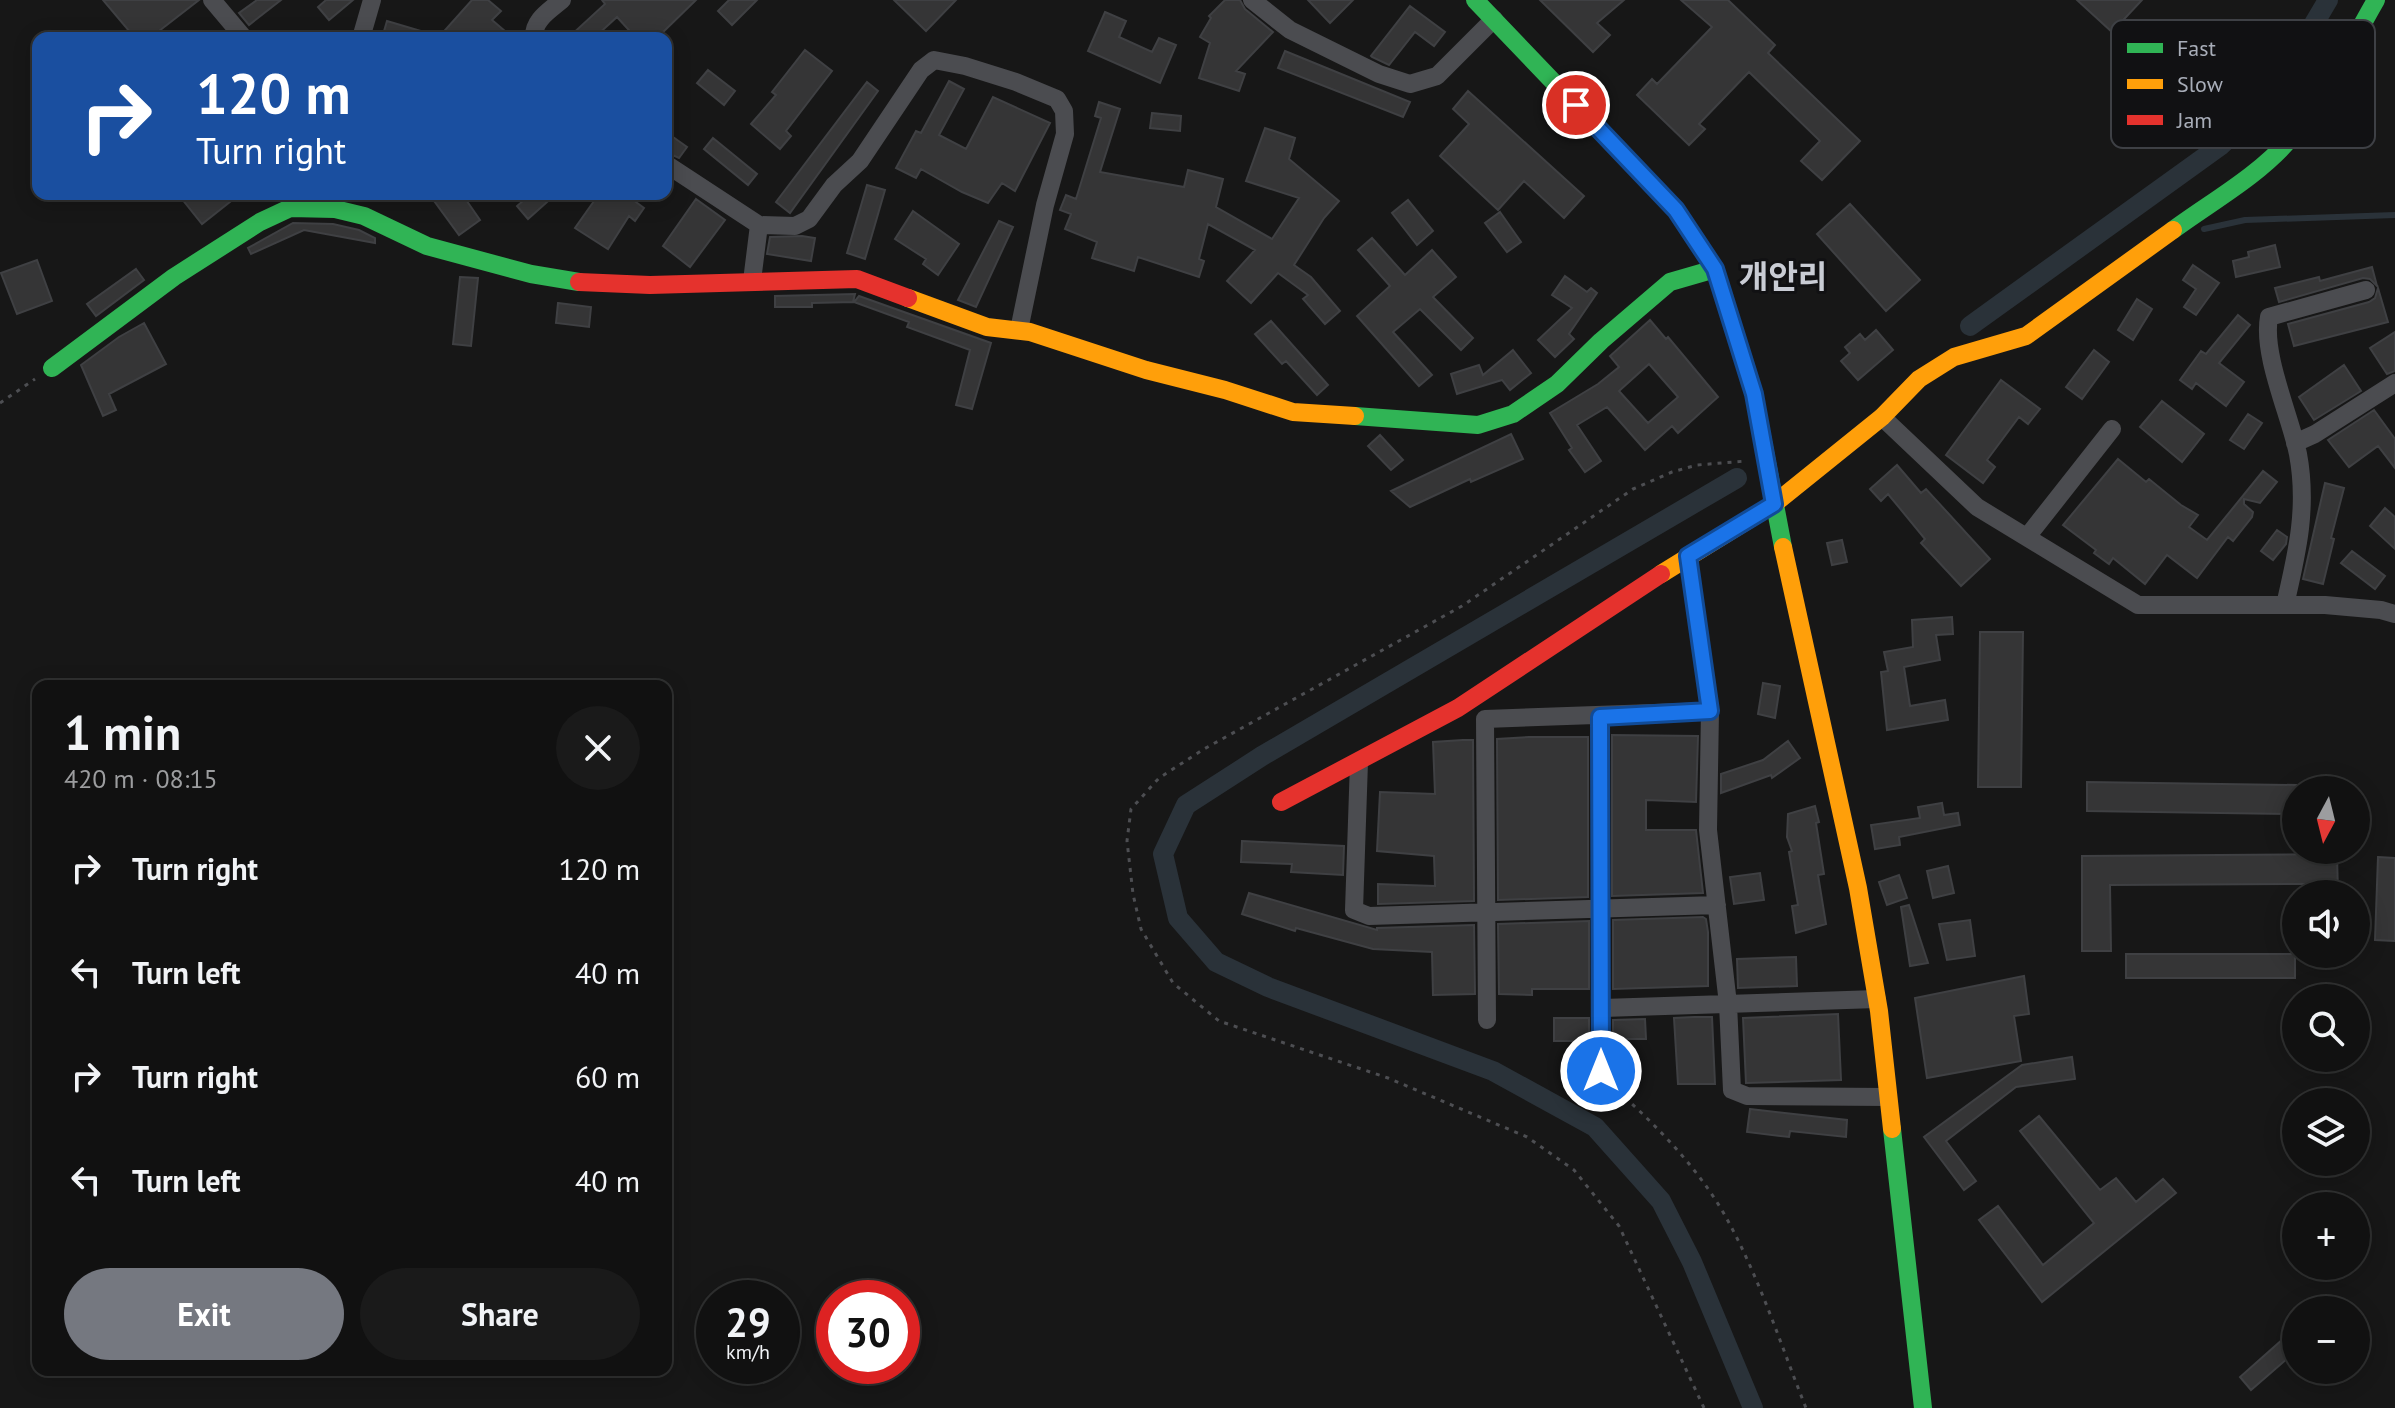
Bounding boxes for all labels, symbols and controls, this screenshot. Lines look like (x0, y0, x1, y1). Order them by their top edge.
legend (2111, 20, 2375, 148)
text: Fast (2177, 34, 2217, 62)
text: 120 m (196, 57, 351, 129)
icon: right (64, 64, 168, 168)
text: Slow (2177, 70, 2223, 98)
pin (1542, 71, 1610, 139)
icon: arrive (1554, 83, 1598, 127)
text: Jam (2176, 106, 2212, 134)
text: Turn right (196, 127, 346, 174)
district label: 개안리 (1739, 255, 1827, 297)
text: 1 min (64, 701, 181, 763)
button: close (556, 706, 640, 790)
text: 420 m · 08:15 (64, 762, 218, 795)
north arrow (2282, 776, 2370, 864)
map controls (2282, 776, 2370, 1384)
icon: right (64, 846, 108, 890)
text: Turn right (132, 849, 258, 888)
text: 120 m (559, 849, 640, 888)
button: sound (2282, 880, 2370, 968)
icon: left (64, 950, 108, 994)
text: Turn left (132, 953, 240, 992)
text: 40 m (575, 953, 640, 992)
button: search (2282, 984, 2370, 1072)
position arrow (1559, 1029, 1643, 1113)
icon: right (64, 1054, 108, 1098)
text: Turn right (132, 1057, 258, 1096)
text: 60 m (575, 1057, 640, 1096)
button: layers (2282, 1088, 2370, 1176)
icon: left (64, 1158, 108, 1202)
text: Turn left (132, 1161, 240, 1200)
text: 40 m (575, 1161, 640, 1200)
button: + (2282, 1192, 2370, 1280)
button: Exit (64, 1268, 344, 1360)
button: Share (360, 1268, 640, 1360)
speed limit sign: 30 (816, 1280, 920, 1384)
text: 29 (725, 1296, 771, 1348)
button: − (2282, 1296, 2370, 1384)
text: km/h (726, 1339, 770, 1365)

